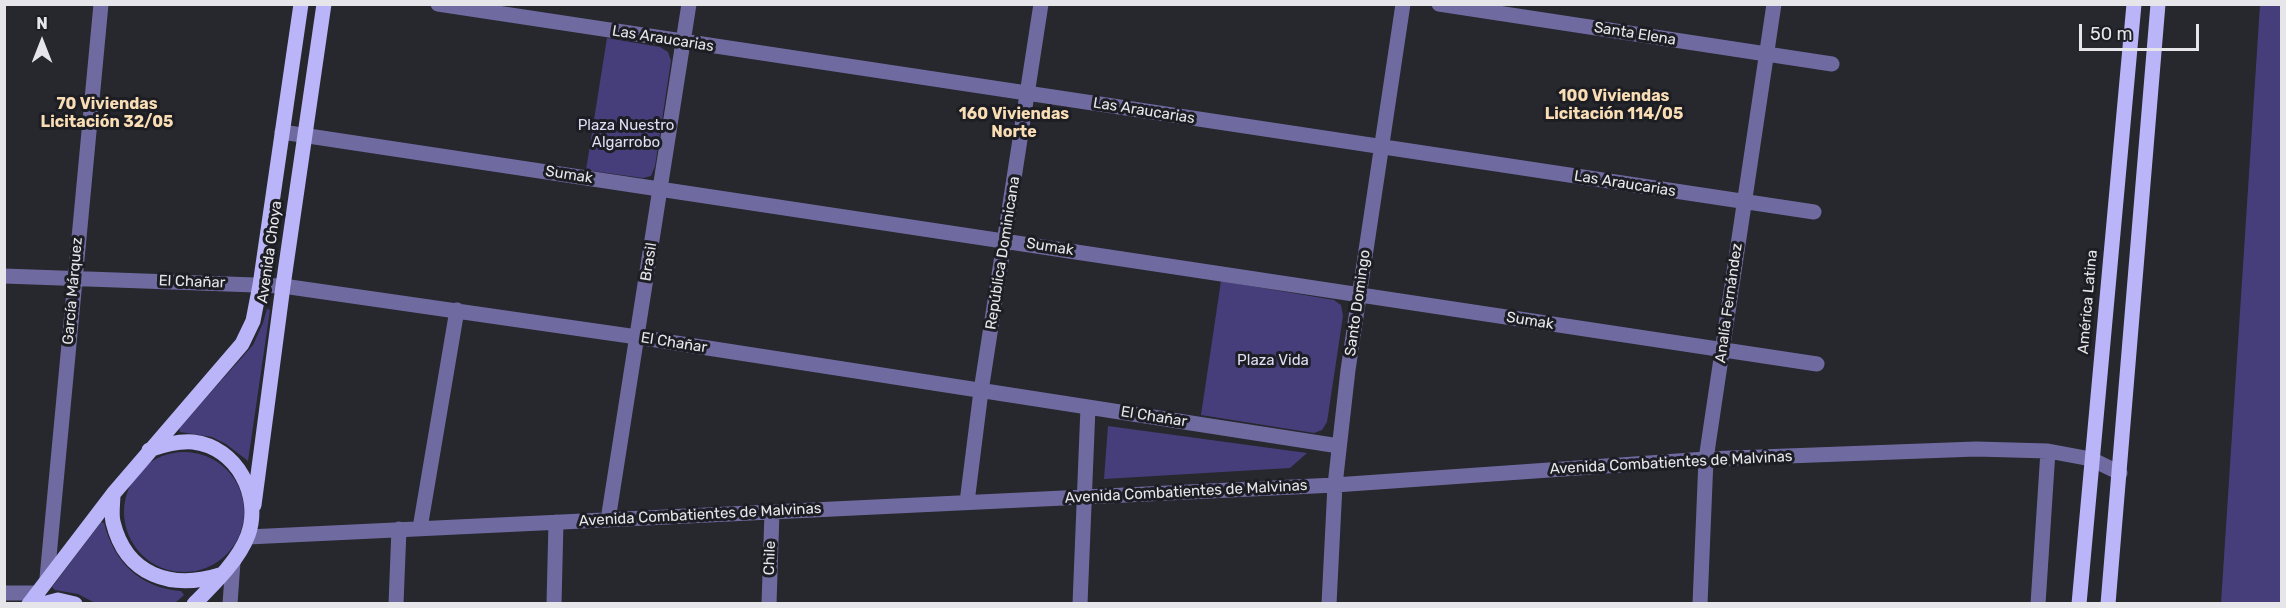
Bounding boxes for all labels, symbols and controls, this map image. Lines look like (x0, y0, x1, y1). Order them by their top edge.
north arrow (12, 12, 72, 72)
scale bar (2082, 12, 2202, 50)
text: N (36, 14, 48, 33)
street label: Santa Elena (1593, 19, 1677, 49)
street label: Las Araucarias (611, 22, 715, 56)
text: 50 m (2090, 23, 2133, 45)
district label: 100 Viviendas Licitación 114/05 (1545, 86, 1683, 124)
district label: 70 Viviendas Licitación 32/05 (41, 94, 173, 132)
street label: Las Araucarias (1092, 94, 1196, 128)
district label: 160 Viviendas Norte (959, 104, 1069, 142)
park label: Plaza Nuestro Algarrobo (578, 117, 674, 152)
street label: Sumak (544, 162, 594, 188)
street label: Las Araucarias (1573, 167, 1677, 201)
street label: República Dominicana (982, 175, 1024, 331)
street label: Avenida Choya (254, 200, 286, 304)
street label: Sumak (1025, 234, 1075, 260)
street label: García Márquez (59, 237, 87, 345)
street label: Brasil (637, 241, 661, 283)
street label: Analía Fernández (1712, 242, 1746, 364)
street label: Santo Domingo (1342, 249, 1374, 357)
street label: América Latina (2074, 249, 2102, 355)
street label: El Chañar (158, 272, 226, 292)
street label: Sumak (1505, 308, 1555, 334)
street label: El Chañar (640, 329, 708, 357)
park label: Plaza Vida (1237, 352, 1309, 370)
street label: El Chañar (1120, 403, 1188, 431)
street label: Avenida Combatientes de Malvinas (1549, 448, 1793, 478)
street label: Avenida Combatientes de Malvinas (1064, 477, 1308, 507)
street label: Avenida Combatientes de Malvinas (578, 500, 822, 530)
street label: Chile (760, 540, 780, 576)

